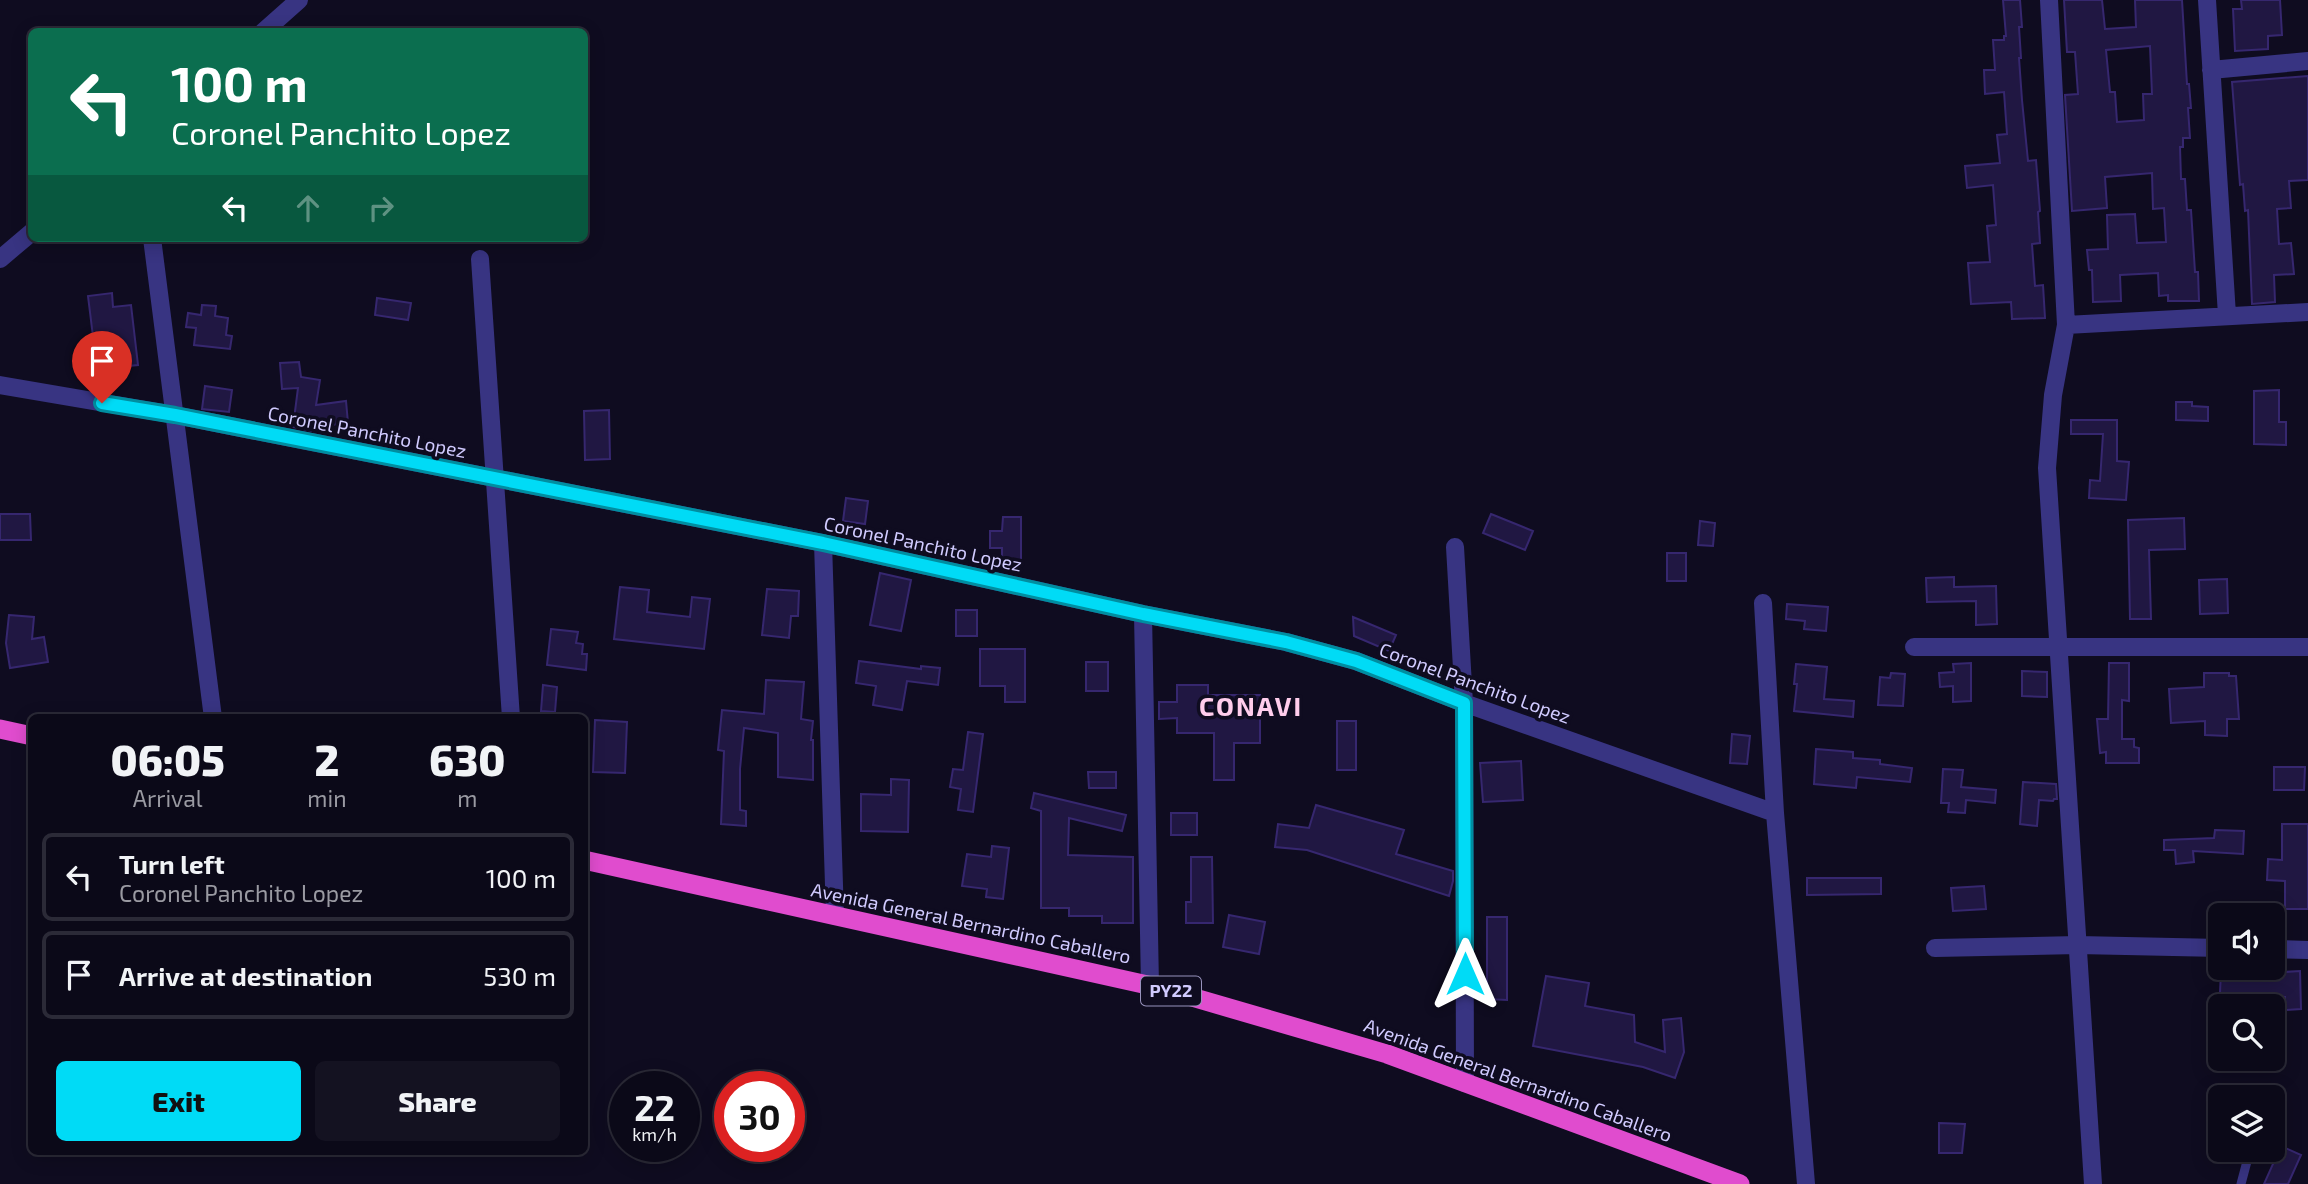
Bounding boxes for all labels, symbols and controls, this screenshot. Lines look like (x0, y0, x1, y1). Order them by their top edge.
text: 100 m (171, 53, 308, 112)
icon: left (56, 56, 147, 147)
text: Coronel Panchito Lopez (171, 113, 511, 151)
icon: left (216, 189, 254, 227)
icon: ahead (289, 189, 327, 227)
icon: right (362, 189, 400, 227)
pin (72, 331, 132, 403)
icon: arrive (83, 342, 121, 380)
street label: Coronel Panchito Lopez (266, 401, 468, 462)
street label: Coronel Panchito Lopez (822, 511, 1024, 576)
street label: Coronel Panchito Lopez (1376, 637, 1574, 728)
district label: CONAVI (1199, 690, 1303, 721)
text: 06:05 (111, 734, 225, 784)
text: 2 (315, 734, 339, 784)
text: 630 (429, 734, 505, 784)
text: Arrival (133, 784, 203, 812)
text: min (307, 784, 347, 812)
text: m (457, 784, 477, 812)
text: Turn left (119, 848, 225, 879)
icon: left (60, 858, 98, 896)
text: 100 m (486, 862, 556, 893)
street label: Avenida General Bernardino Caballero (809, 877, 1133, 968)
text: Coronel Panchito Lopez (119, 879, 363, 907)
map controls (2208, 903, 2285, 1162)
button: sound (2208, 903, 2285, 980)
position arrow (1428, 937, 1502, 1011)
icon: arrive (60, 956, 98, 994)
text: Arrive at destination (119, 960, 372, 991)
text: 530 m (483, 960, 556, 991)
road number: PY22 (1141, 976, 1201, 1006)
button: search (2208, 994, 2285, 1071)
street label: Avenida General Bernardino Caballero (1361, 1013, 1675, 1146)
button: Exit (56, 1061, 301, 1141)
button: Share (315, 1061, 560, 1141)
speed limit sign: 30 (714, 1071, 805, 1162)
button: layers (2208, 1085, 2285, 1162)
text: 22 (634, 1086, 675, 1128)
text: km/h (632, 1123, 677, 1145)

